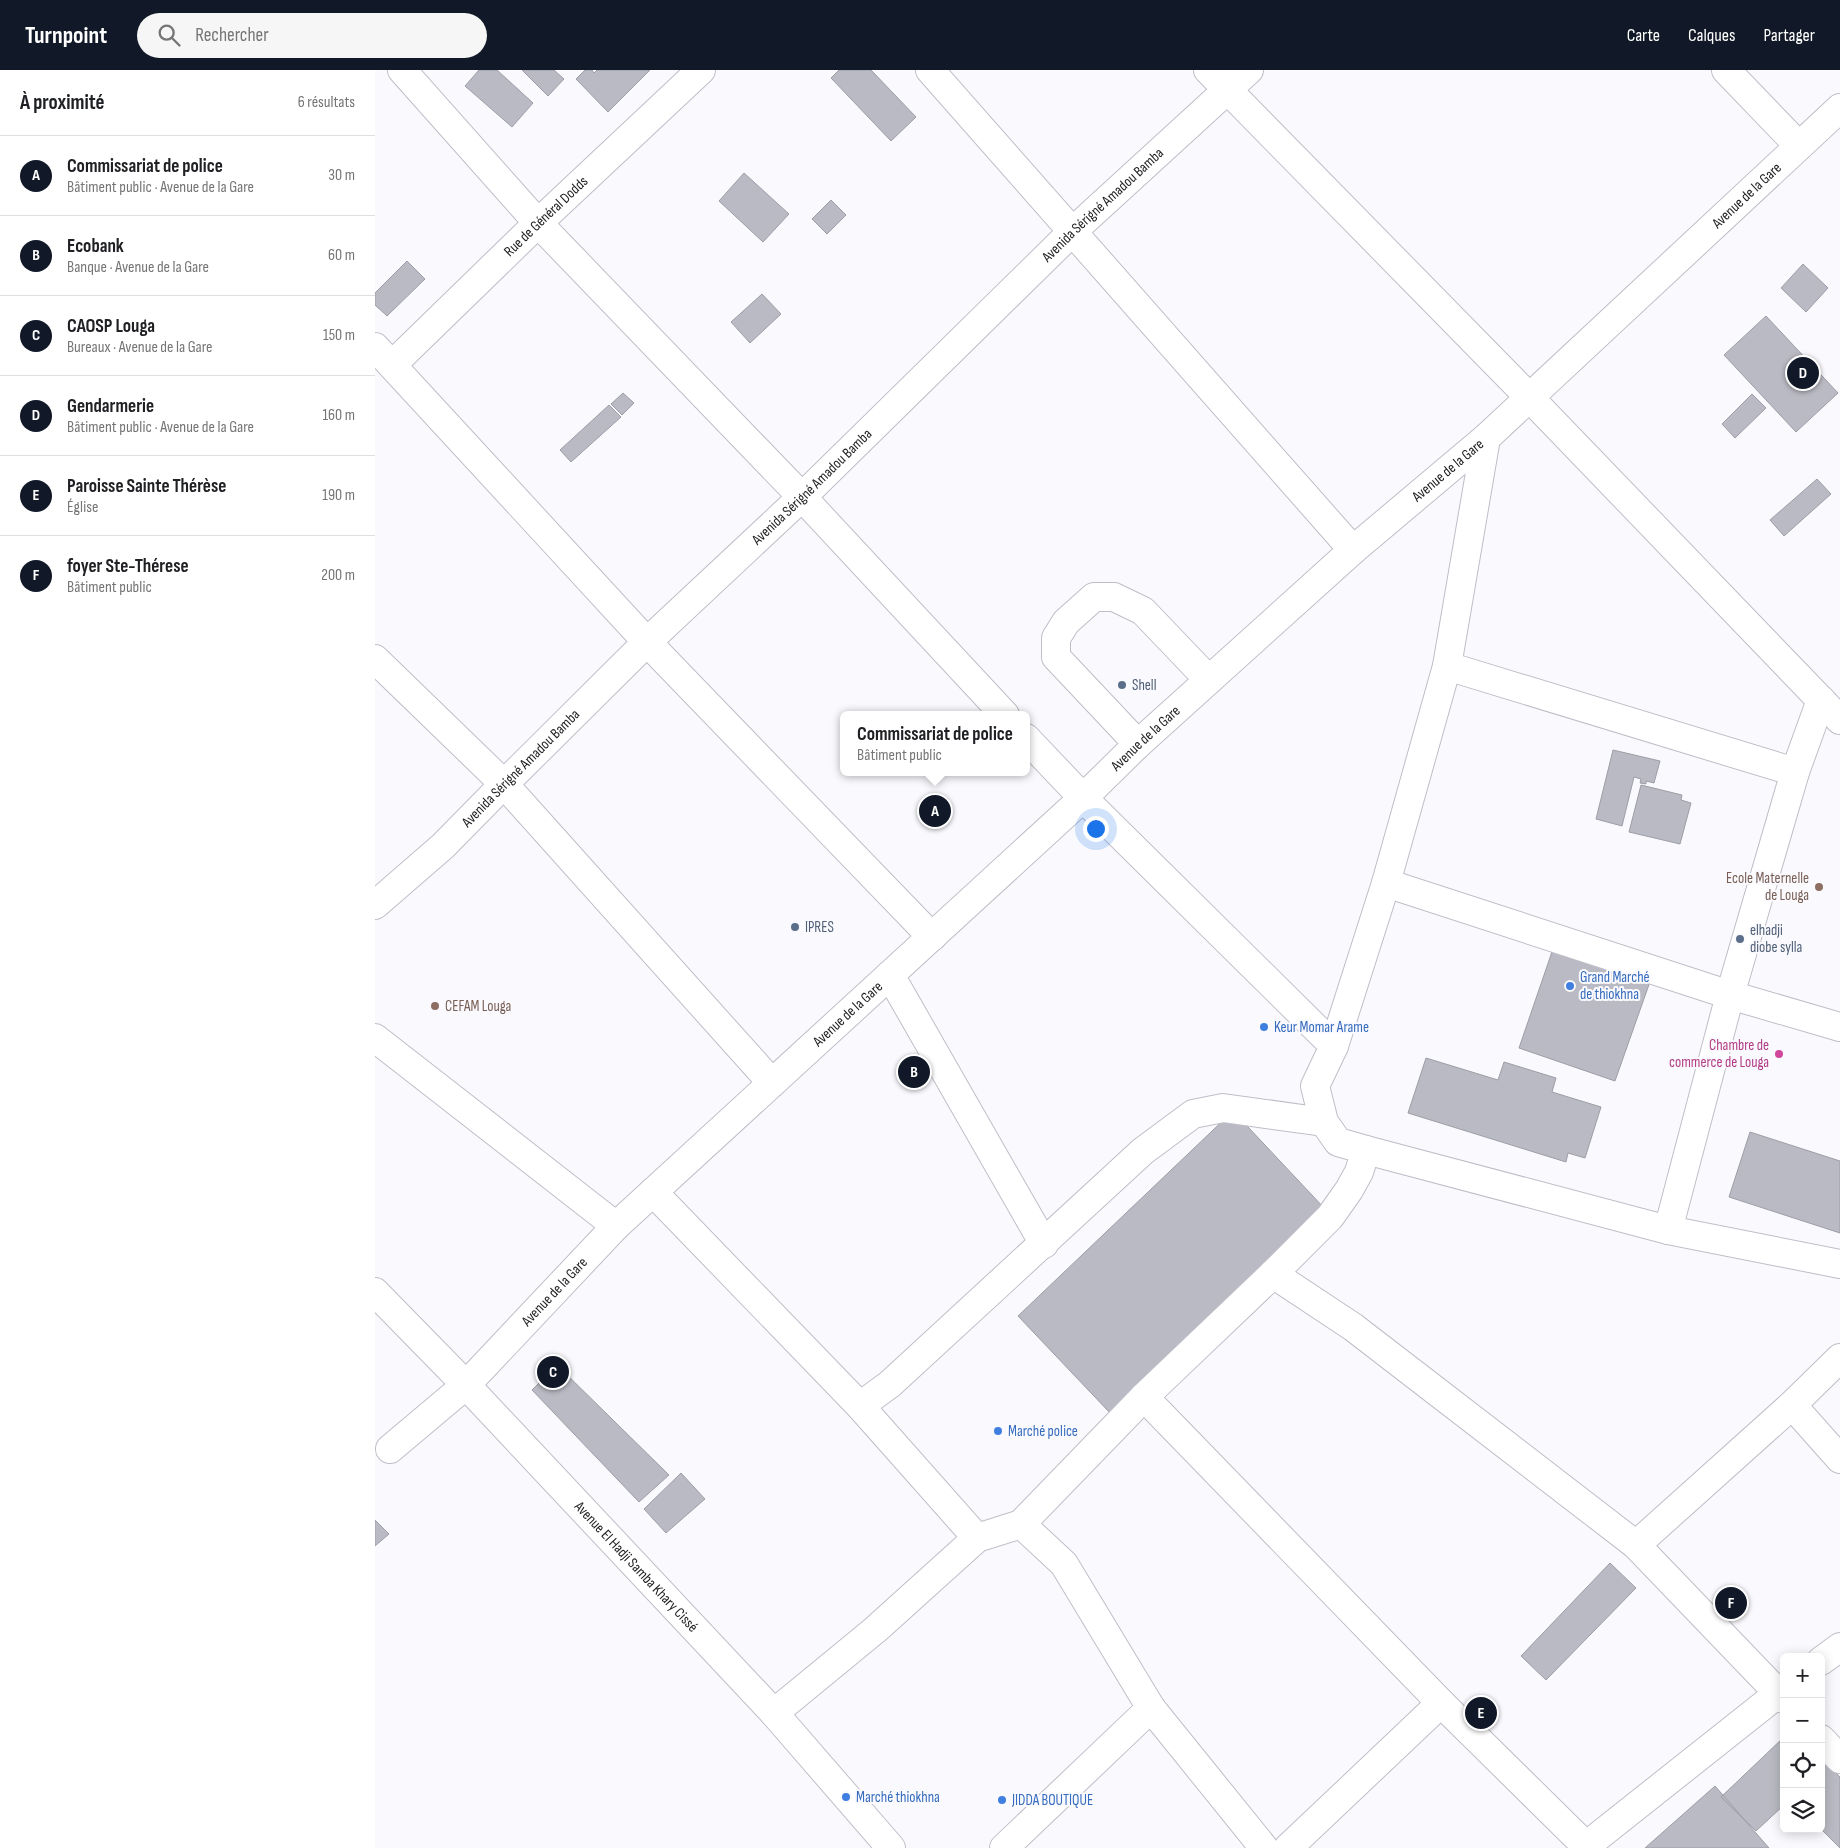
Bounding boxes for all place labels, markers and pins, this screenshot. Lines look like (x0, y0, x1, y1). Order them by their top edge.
pin: D (1787, 354, 1819, 392)
place label: Shell (1132, 676, 1156, 695)
marker: Shell (1116, 679, 1128, 691)
pin: A (919, 792, 951, 830)
place label: Ecole Maternelle de Louga (1726, 869, 1809, 905)
marker: Ecole Maternelle de Louga (1813, 881, 1825, 893)
place label: IPRES (805, 918, 834, 937)
marker: IPRES (789, 921, 801, 933)
place label: elhadji diobe sylla (1750, 921, 1803, 957)
marker: elhadji diobe sylla (1734, 933, 1746, 945)
place label: Grand Marché de thiokhna (1580, 968, 1650, 1004)
marker: Grand Marché de thiokhna (1564, 980, 1576, 992)
place label: CEFAM Louga (445, 997, 511, 1016)
marker: CEFAM Louga (429, 1000, 441, 1012)
place label: Keur Momar Arame (1274, 1018, 1369, 1037)
marker: Keur Momar Arame (1258, 1021, 1270, 1033)
place label: Chambre de commerce de Louga (1669, 1036, 1769, 1072)
marker: Chambre de commerce de Louga (1773, 1048, 1785, 1060)
pin: B (898, 1053, 930, 1091)
pin: C (537, 1353, 569, 1391)
place label: Marché police (1008, 1422, 1078, 1441)
marker: Marché police (992, 1425, 1004, 1437)
pin: F (1715, 1584, 1747, 1622)
pin: E (1465, 1694, 1497, 1732)
place label: Marché thiokhna (856, 1788, 940, 1807)
marker: Marché thiokhna (840, 1791, 852, 1803)
place label: JIDDA BOUTIQUE (1011, 1791, 1093, 1810)
marker: JIDDA BOUTIQUE (996, 1794, 1008, 1806)

